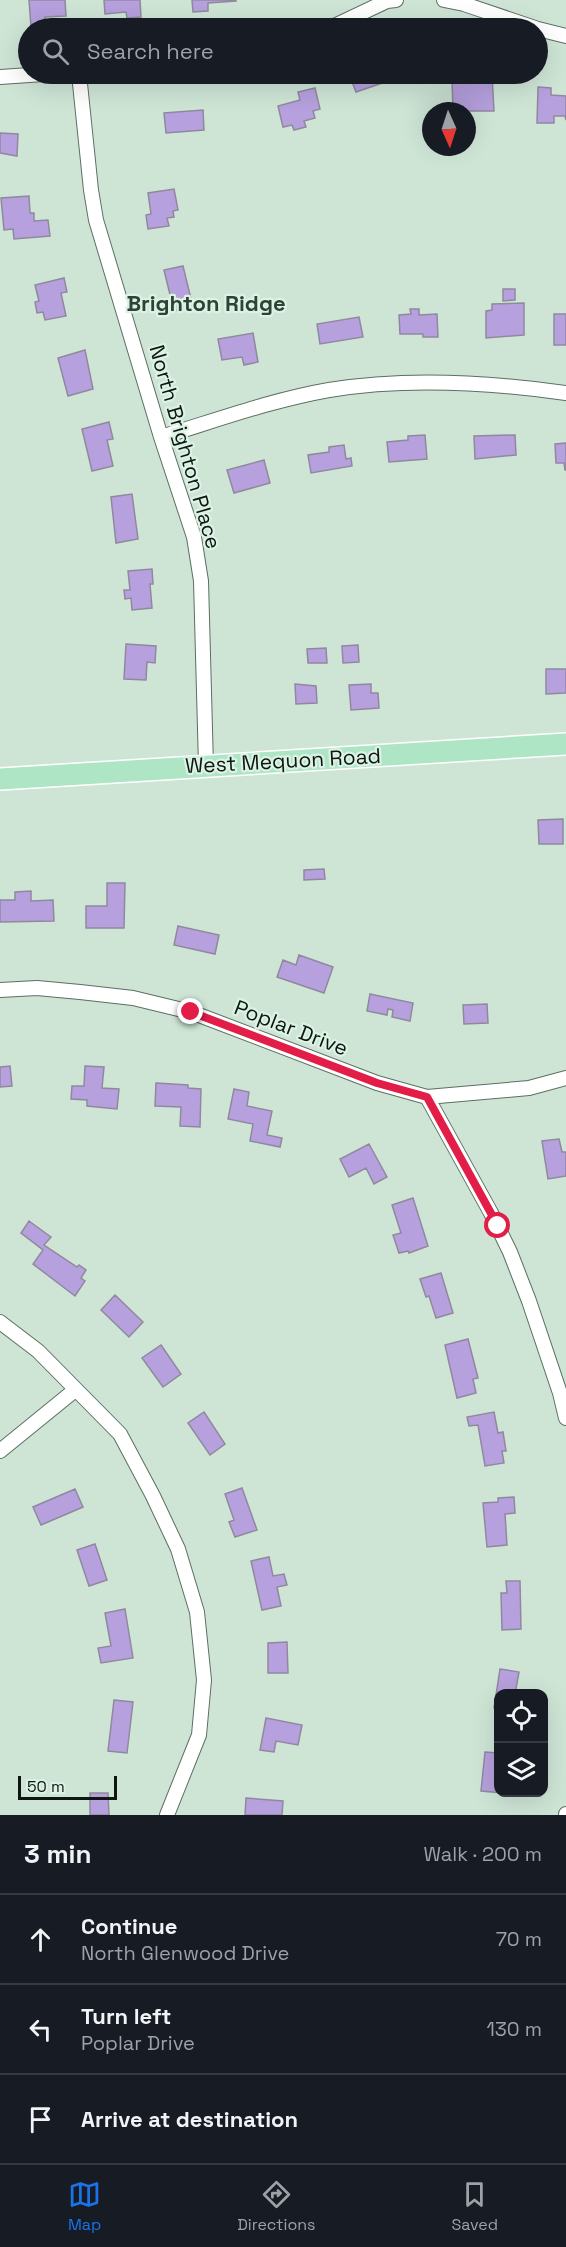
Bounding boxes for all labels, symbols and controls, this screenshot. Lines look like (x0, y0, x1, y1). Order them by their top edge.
search box (18, 18, 548, 84)
icon: search (39, 35, 72, 68)
text: Search here (87, 37, 214, 65)
north arrow (422, 102, 476, 156)
district label: Brighton Ridge (126, 289, 286, 317)
street label: North Brighton Place (143, 342, 228, 552)
street label: West Mequon Road (184, 742, 382, 779)
street label: Poplar Drive (231, 993, 352, 1062)
route end (177, 998, 203, 1024)
route start (484, 1212, 510, 1238)
map controls (494, 1689, 548, 1797)
button: locate (494, 1689, 548, 1743)
button: layers (494, 1743, 548, 1797)
scale bar (18, 1773, 117, 1800)
text: 50 m (27, 1776, 65, 1797)
text: 3 min (24, 1837, 92, 1871)
text: Walk · 200 m (423, 1841, 542, 1867)
text: Continue (81, 1912, 177, 1940)
icon: ahead (24, 1923, 57, 1956)
text: 70 m (496, 1926, 542, 1952)
text: North Glenwood Drive (81, 1940, 289, 1966)
text: Turn left (81, 2002, 171, 2030)
icon: left (24, 2013, 57, 2046)
text: 130 m (486, 2016, 542, 2042)
text: Poplar Drive (81, 2030, 195, 2056)
icon: arrive (24, 2103, 57, 2136)
text: Arrive at destination (81, 2105, 298, 2133)
tab: Map (68, 2178, 101, 2235)
tab: Directions (237, 2178, 316, 2235)
tab: Saved (451, 2178, 498, 2235)

